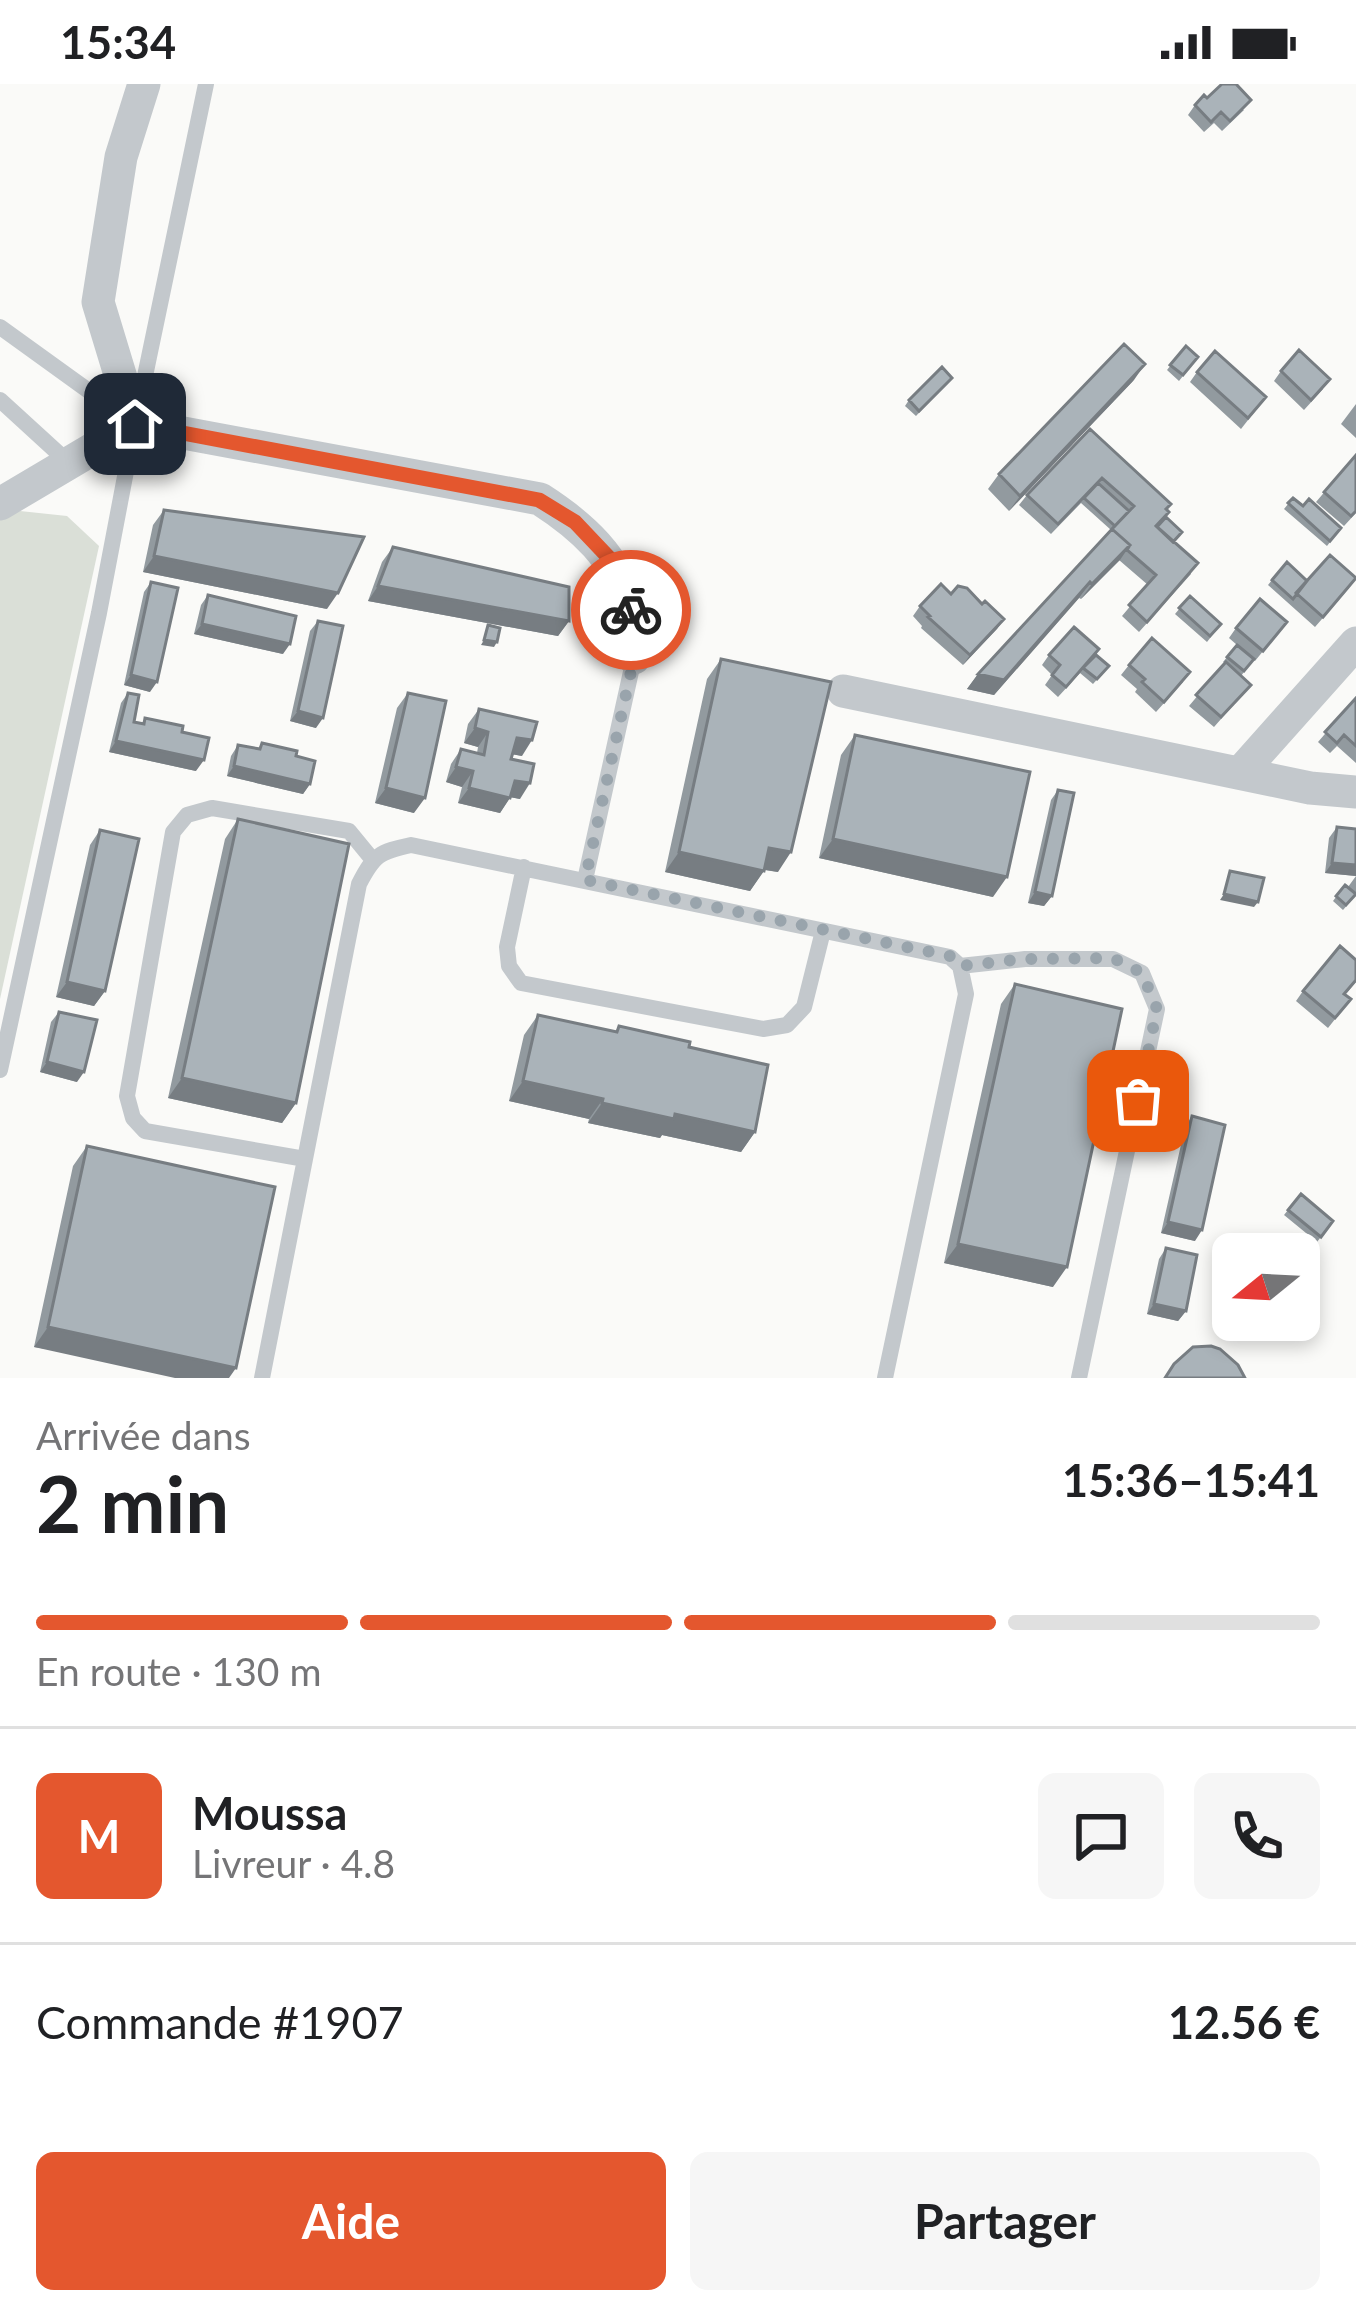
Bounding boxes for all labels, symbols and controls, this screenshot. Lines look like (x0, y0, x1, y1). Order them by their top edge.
text: 15:34 (60, 15, 176, 69)
pin (84, 373, 186, 475)
icon: home (102, 391, 168, 457)
courier (571, 550, 691, 670)
icon: bike (598, 577, 664, 643)
pin (1087, 1050, 1189, 1152)
icon: bag (1105, 1068, 1171, 1134)
north arrow (1212, 1233, 1320, 1341)
map controls (1212, 1233, 1320, 1341)
text: Arrivée dans (36, 1412, 251, 1458)
text: 15:36–15:41 (1062, 1453, 1320, 1507)
text: 2 min (36, 1456, 229, 1550)
text: En route · 130 m (36, 1648, 321, 1694)
button: chat (1038, 1773, 1164, 1899)
button: phone (1194, 1773, 1320, 1899)
text: Moussa (192, 1786, 347, 1840)
text: M (78, 1809, 120, 1863)
text: Livreur · 4.8 (192, 1840, 395, 1886)
text: Commande #1907 (36, 1995, 404, 2049)
text: 12.56 € (1168, 1995, 1320, 2049)
button: Aide (36, 2152, 666, 2290)
button: Partager (690, 2152, 1320, 2290)

